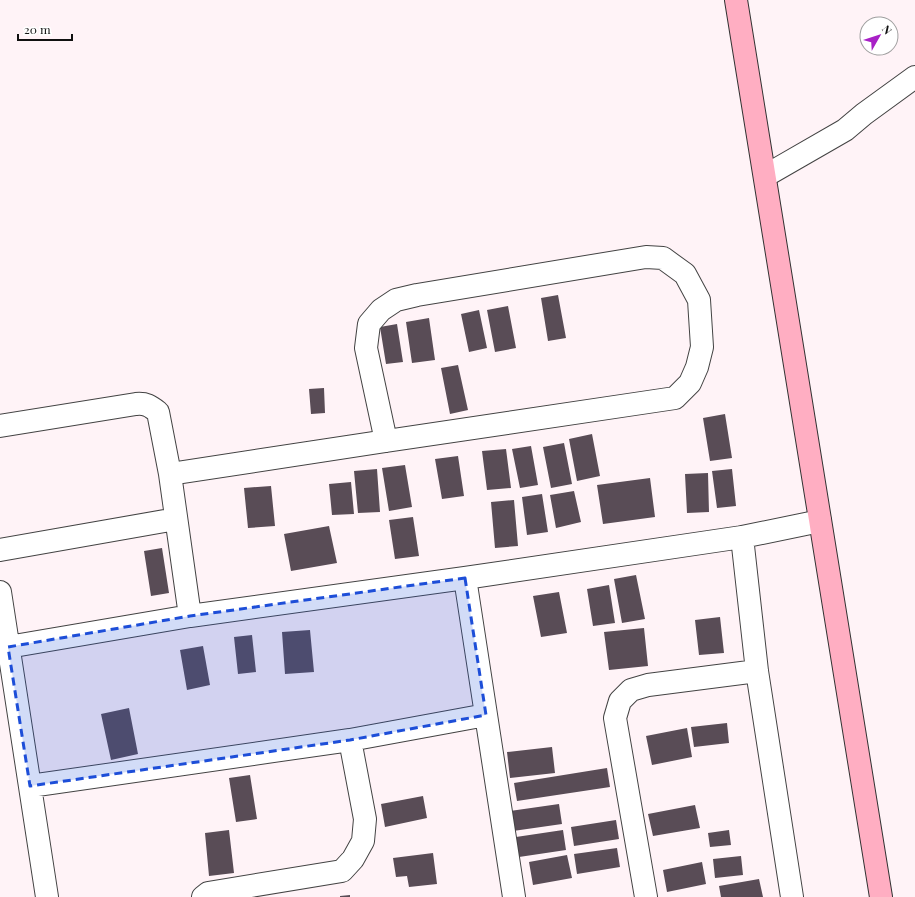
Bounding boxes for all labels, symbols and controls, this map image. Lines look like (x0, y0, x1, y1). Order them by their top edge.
scale bar (18, 16, 72, 42)
north arrow (859, 16, 899, 56)
text: 20 m (24, 21, 51, 37)
text: N (879, 22, 896, 37)

